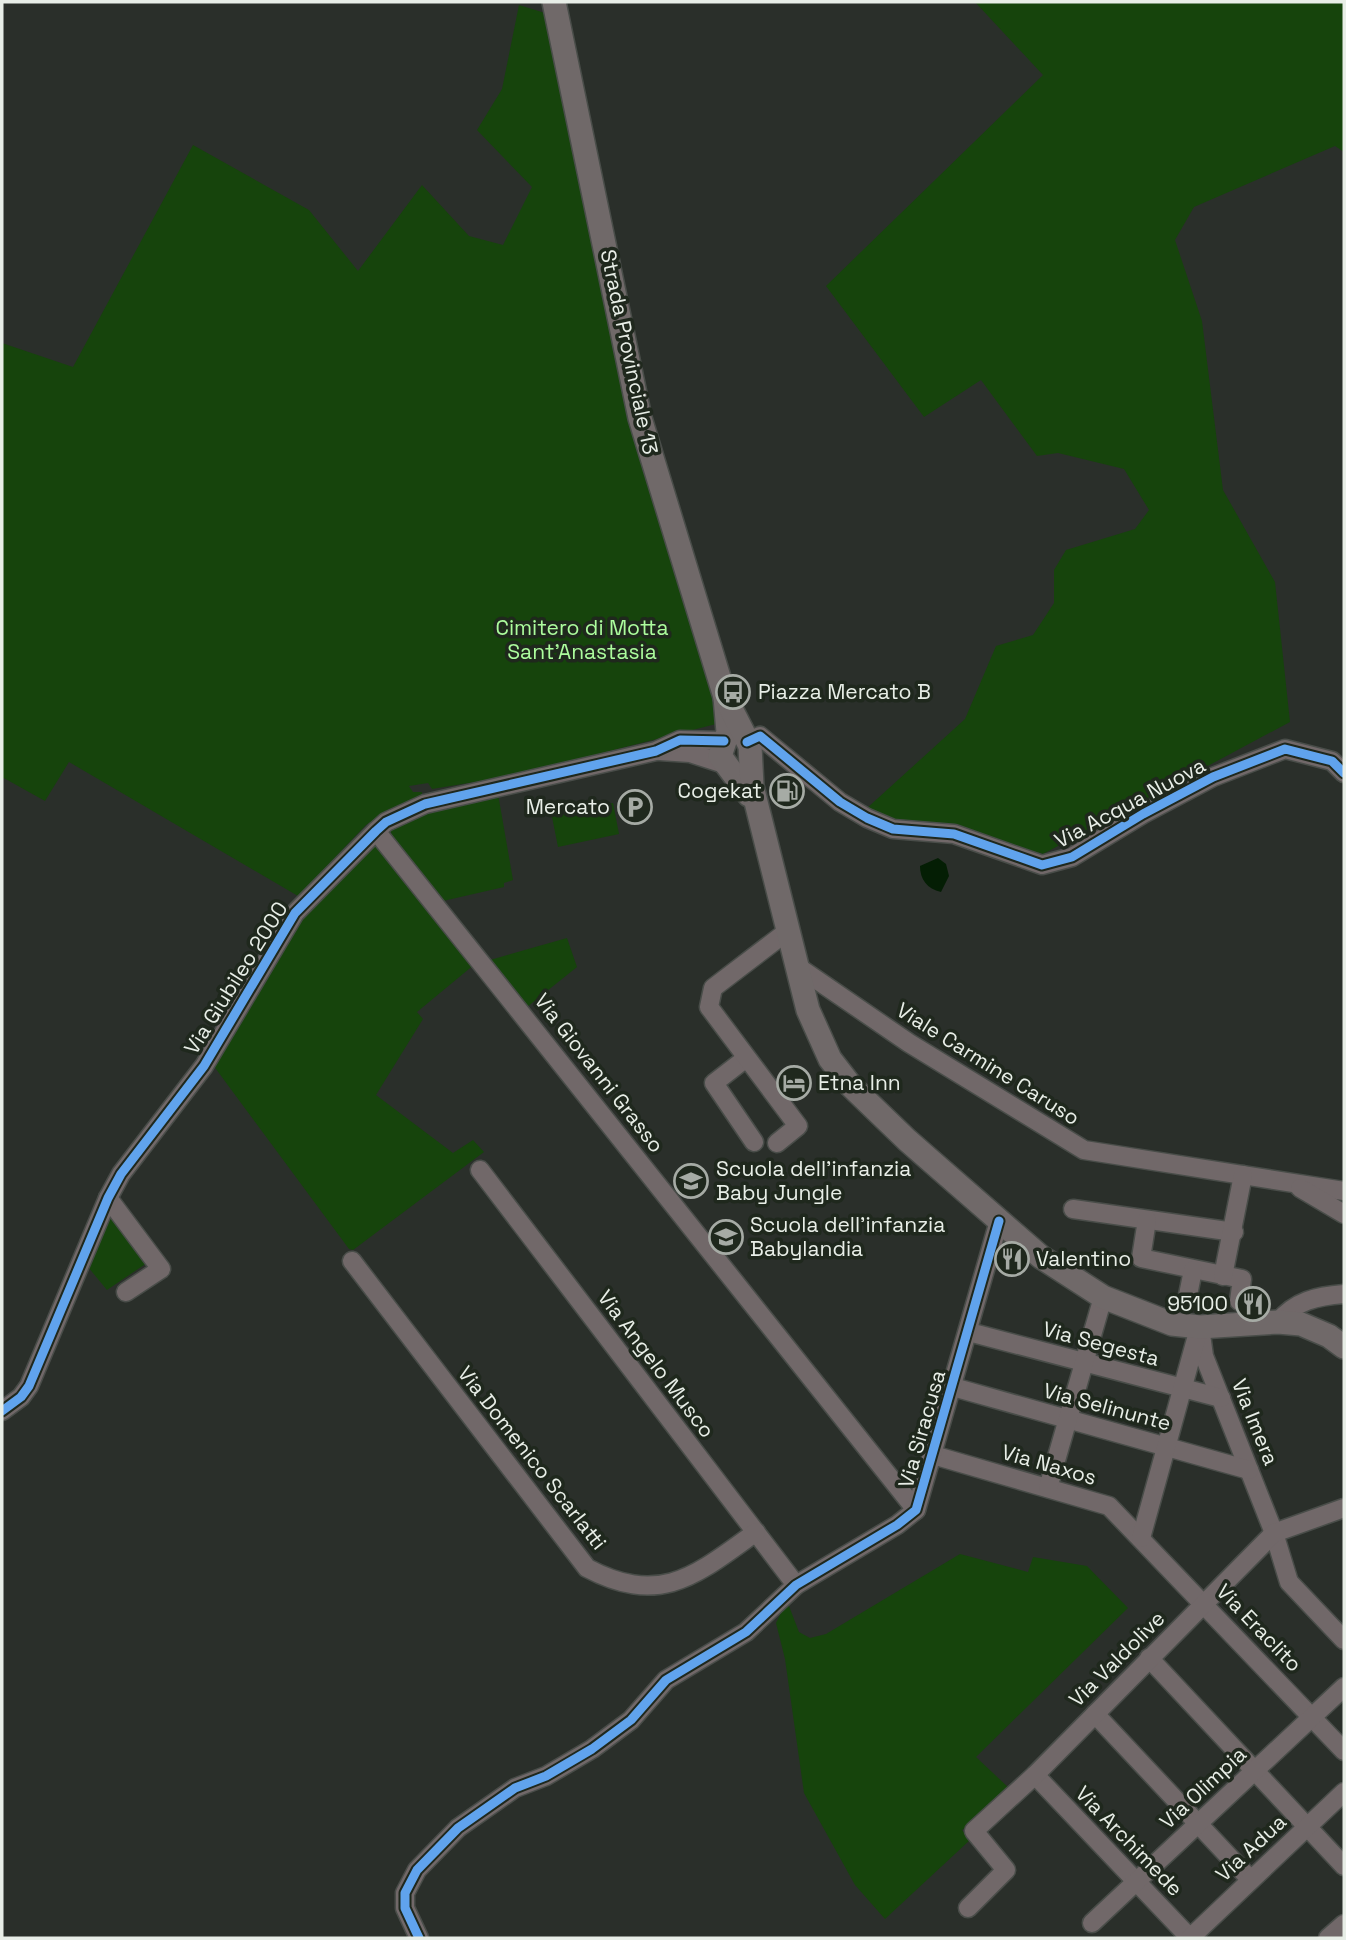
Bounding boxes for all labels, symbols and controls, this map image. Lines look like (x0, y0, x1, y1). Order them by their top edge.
street label: Strada Provinciale 13 (595, 247, 664, 457)
park label: Cimitero di Motta Sant'Anastasia (495, 614, 669, 665)
bus stop icon: Piazza Mercato B (714, 673, 752, 711)
place label: Piazza Mercato B (758, 678, 931, 705)
street label: Via Acqua Nuova (1050, 751, 1210, 854)
fuel station icon: Cogekat (768, 772, 806, 810)
place label: Cogekat (677, 777, 762, 804)
parking icon: Mercato (616, 788, 654, 826)
place label: Mercato (526, 793, 610, 820)
street label: Via Giubileo 2000 (178, 896, 293, 1059)
street label: Via Giovanni Grasso (529, 988, 670, 1158)
street label: Viale Carmine Caruso (892, 996, 1085, 1131)
hotel icon: Etna Inn (775, 1064, 813, 1102)
place label: Etna Inn (818, 1069, 901, 1096)
place label: Scuola dell'infanzia Baby Jungle (716, 1155, 911, 1206)
school or university icon: Scuola dell'infanzia Baby Jungle (672, 1162, 710, 1200)
place label: Scuola dell'infanzia Babylandia (750, 1211, 945, 1262)
school or university icon: Scuola dell'infanzia Babylandia (707, 1218, 745, 1256)
restaurant icon: Valentino (993, 1240, 1031, 1278)
place label: Valentino (1036, 1245, 1131, 1272)
street label: Via Angelo Musco (592, 1284, 721, 1443)
restaurant icon: 95100 (1234, 1285, 1272, 1323)
place label: 95100 (1167, 1290, 1228, 1317)
street label: Via Segesta (1040, 1315, 1162, 1372)
street label: Via Domenico Scarlatti (452, 1360, 613, 1555)
street label: Via Siracusa (892, 1367, 951, 1491)
street label: Via Imera (1226, 1375, 1285, 1469)
street label: Via Selinunte (1040, 1377, 1174, 1437)
street label: Via Naxos (999, 1438, 1100, 1491)
street label: Via Eraclito (1211, 1578, 1308, 1677)
street label: Via Valdolive (1063, 1605, 1170, 1712)
street label: Via Olimpia (1154, 1741, 1252, 1835)
street label: Via Archimede (1070, 1780, 1189, 1902)
street label: Via Adua (1210, 1808, 1292, 1887)

